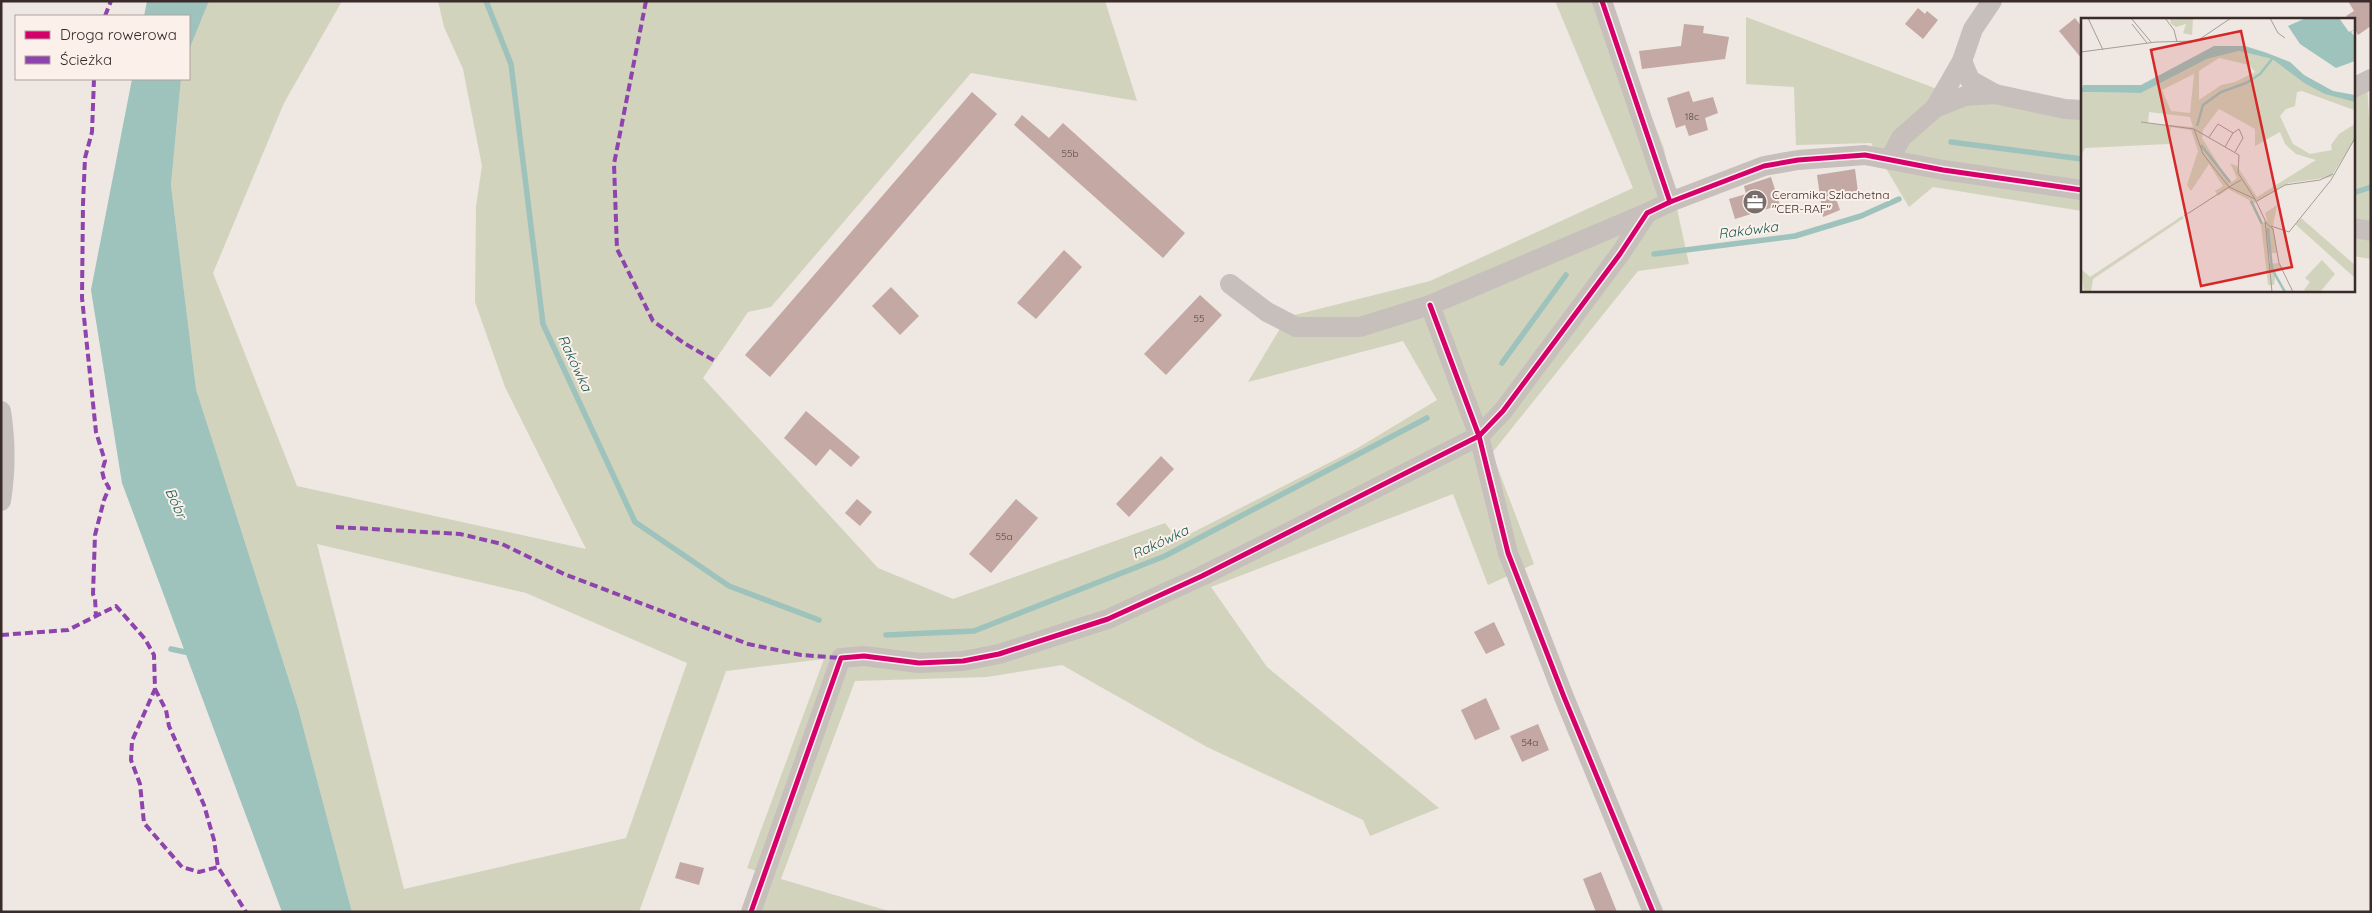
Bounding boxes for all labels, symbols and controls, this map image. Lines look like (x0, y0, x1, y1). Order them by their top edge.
legend (15, 15, 190, 80)
inset map (2081, 18, 2354, 291)
text: Droga rowerowa (60, 25, 177, 44)
text: Ścieżka (60, 50, 112, 69)
house number: 18c (1685, 110, 1699, 123)
house number: 55b (1062, 147, 1078, 160)
place label: Ceramika Szlachetna "CER-RAF" (1772, 187, 1889, 216)
office icon: Ceramika Szlachetna "CER-RAF" (1742, 189, 1768, 215)
water label: Rakówka (1717, 217, 1781, 243)
house number: 55 (1194, 312, 1204, 325)
water label: Rakówka (554, 332, 597, 396)
water label: Bóbr (161, 485, 191, 522)
water label: Rakówka (1129, 520, 1193, 563)
house number: 55a (996, 530, 1012, 543)
house number: 54a (1522, 736, 1538, 749)

